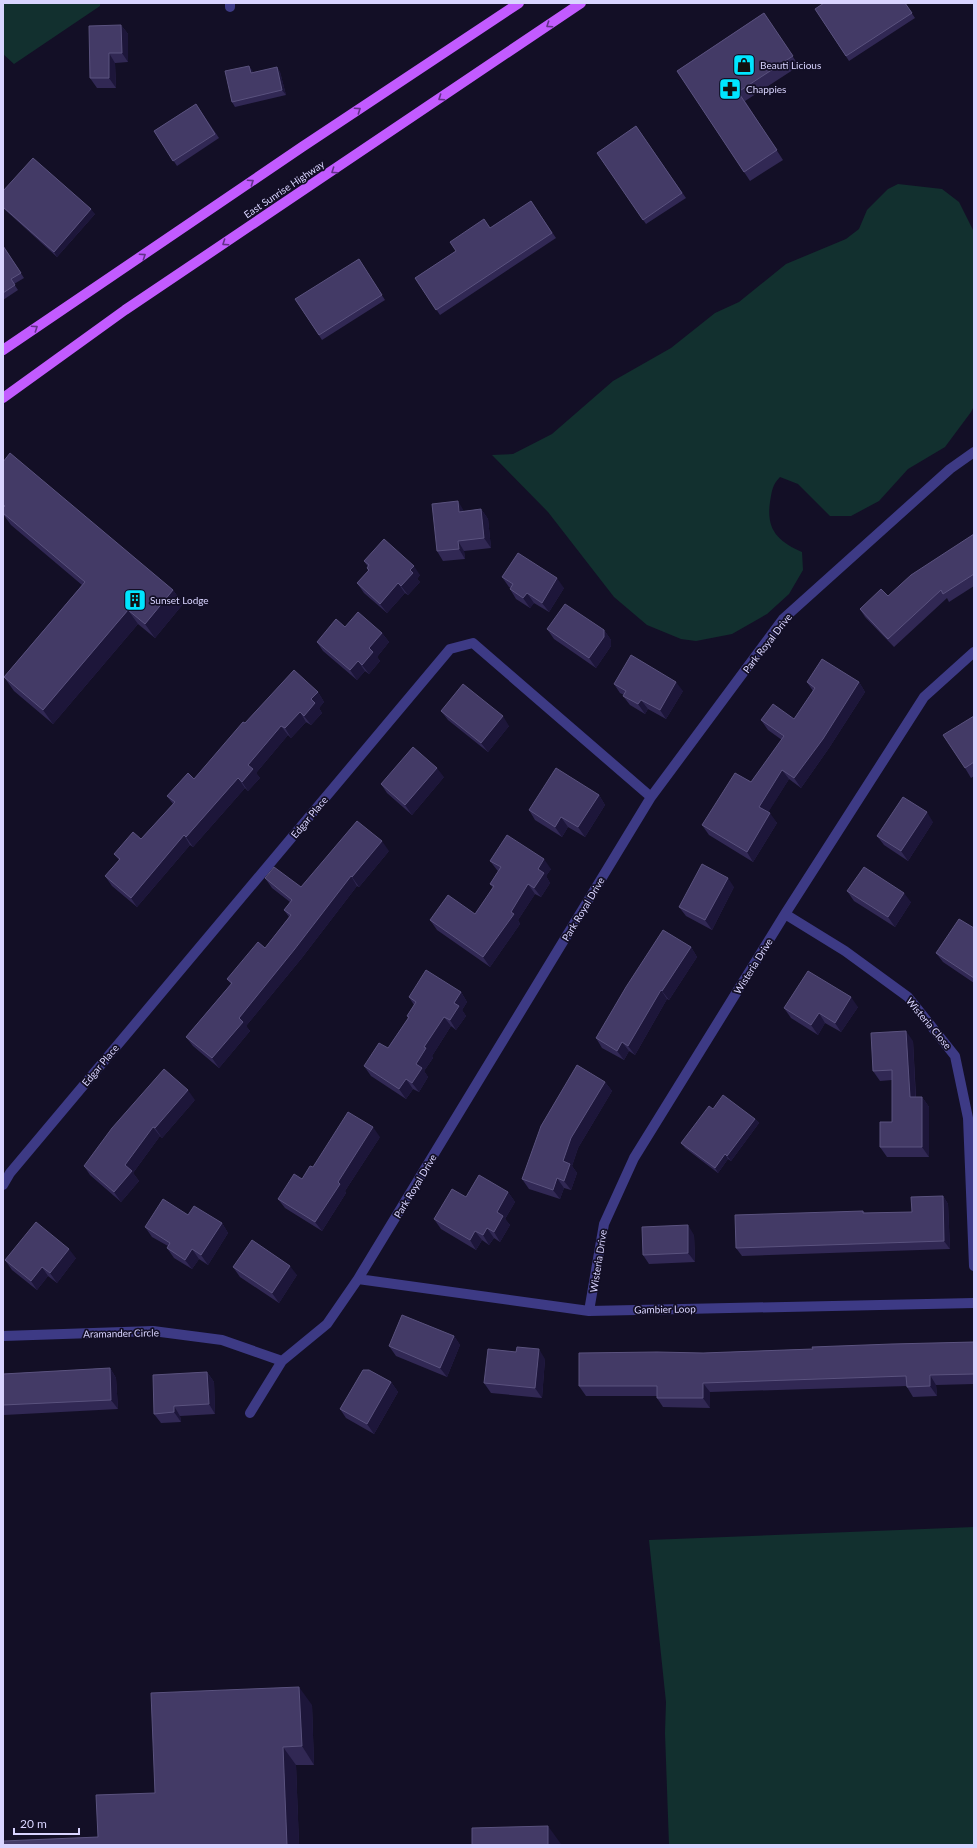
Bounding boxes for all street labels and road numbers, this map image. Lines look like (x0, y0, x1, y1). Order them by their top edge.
street label: East Sunrise Highway (242, 157, 327, 220)
street label: Park Royal Drive (740, 611, 794, 675)
street label: Edgar Place (288, 794, 330, 840)
street label: Park Royal Drive (559, 875, 607, 943)
street label: Wisteria Drive (731, 936, 775, 996)
street label: Wisteria Close (904, 995, 954, 1051)
street label: Edgar Place (79, 1042, 121, 1088)
street label: Park Royal Drive (391, 1152, 439, 1220)
street label: Wisteria Drive (587, 1229, 609, 1293)
street label: Gambier Loop (634, 1302, 696, 1316)
street label: Aramander Circle (83, 1326, 159, 1340)

